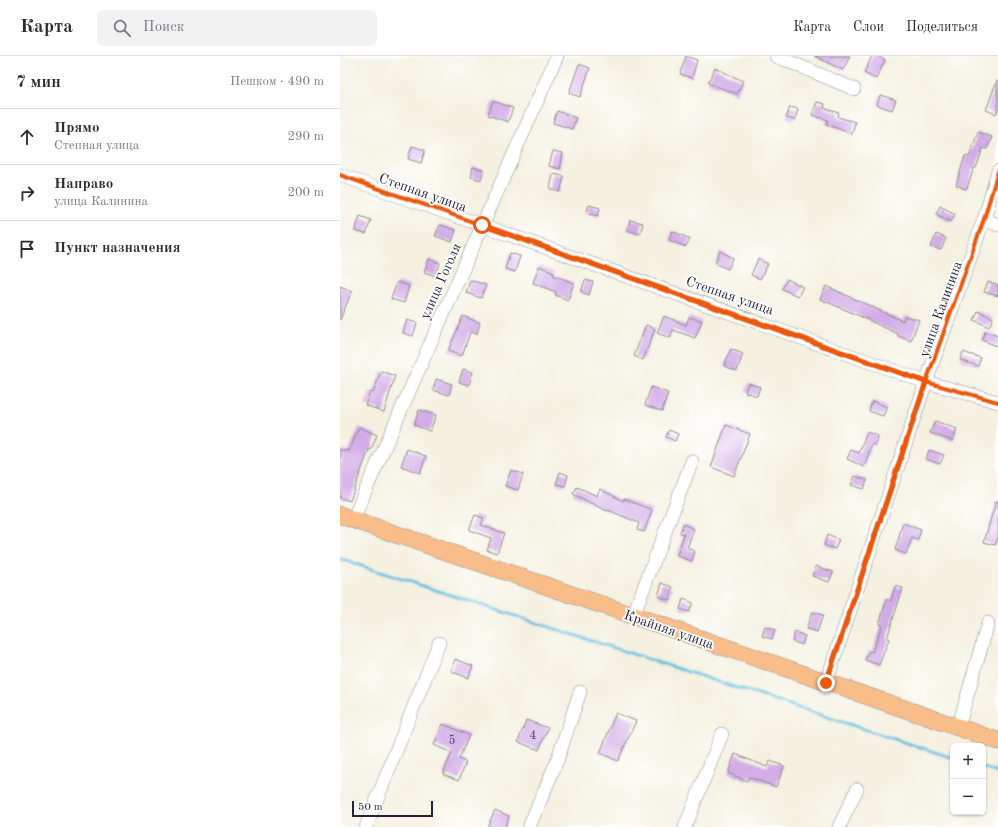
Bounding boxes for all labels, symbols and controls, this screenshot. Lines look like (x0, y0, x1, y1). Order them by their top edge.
search box (97, 10, 377, 46)
icon: search (111, 17, 133, 39)
text: Карта (20, 18, 73, 37)
text: Поиск (143, 20, 184, 35)
text: Карта (793, 20, 831, 34)
text: Слои (853, 20, 884, 34)
text: Поделиться (906, 20, 978, 34)
text: 7 мин (16, 74, 61, 91)
text: Пешком · 490 m (230, 75, 324, 88)
text: Прямо (54, 121, 100, 136)
icon: ahead (16, 126, 38, 148)
text: 290 m (287, 130, 324, 143)
text: Степная улица (54, 139, 139, 152)
street label: Степная улица (377, 171, 468, 215)
text: Направо (54, 177, 113, 192)
icon: right (16, 182, 38, 204)
text: 200 m (287, 186, 324, 199)
text: улица Калинина (54, 195, 148, 208)
route start (473, 216, 491, 234)
icon: arrive (16, 238, 38, 260)
text: Пункт назначения (54, 241, 181, 256)
street label: улица Гоголя (418, 241, 464, 321)
street label: улица Калинина (917, 259, 965, 359)
street label: Степная улица (684, 274, 775, 318)
street label: Крайняя улица (622, 608, 715, 652)
route end (817, 674, 835, 692)
house number: 4 (530, 730, 537, 742)
house number: 5 (449, 734, 456, 747)
map controls (950, 743, 986, 815)
button: + (950, 743, 986, 779)
button: − (950, 779, 986, 815)
scale bar (352, 799, 433, 818)
text: 50 m (358, 802, 383, 813)

